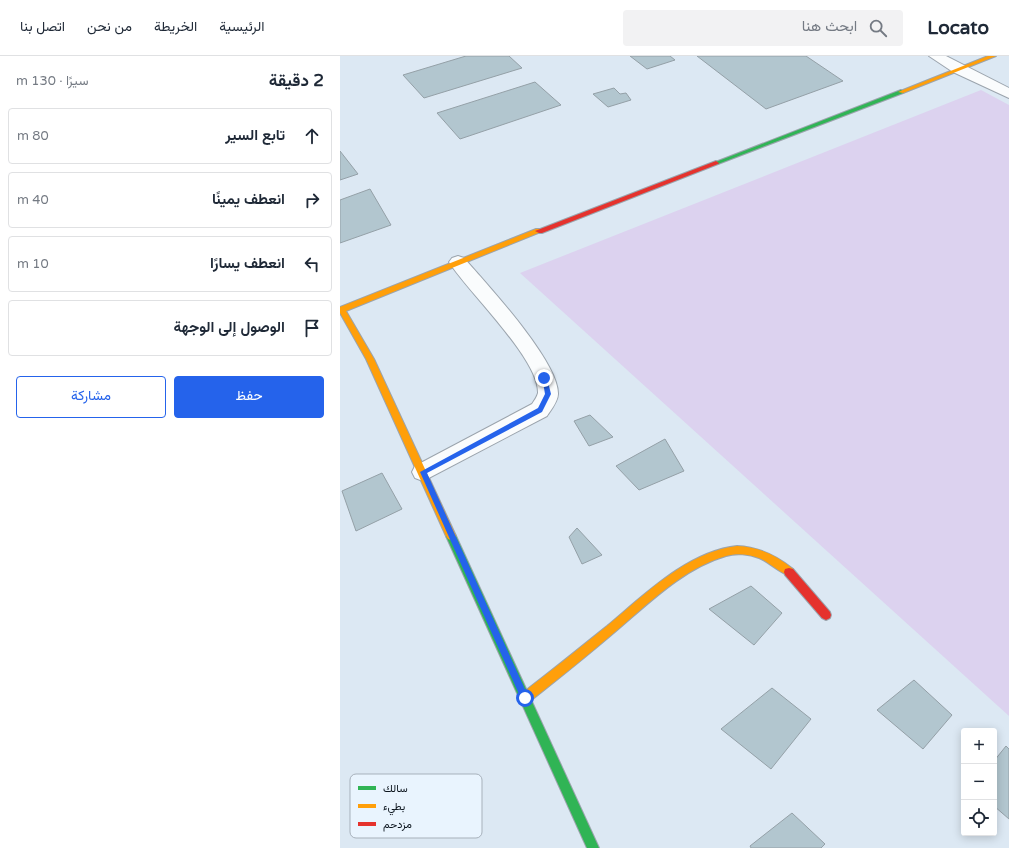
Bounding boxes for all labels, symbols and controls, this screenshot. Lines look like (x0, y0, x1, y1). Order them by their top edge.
search box (623, 10, 903, 46)
text: ابحث هنا (802, 17, 857, 35)
icon: search (867, 17, 889, 39)
text: Locato (927, 17, 989, 39)
text: اتصل بنا (20, 18, 65, 35)
text: من نحن (87, 18, 132, 35)
text: الخريطة (154, 18, 197, 35)
text: الرئيسية (219, 18, 265, 35)
text: 2 دقيقة (269, 70, 324, 91)
text: سيرًا · 130 m (16, 73, 89, 89)
icon: ahead (301, 125, 323, 147)
text: تابع السير (225, 126, 285, 144)
text: 80 m (17, 128, 49, 144)
icon: right (301, 189, 323, 211)
text: انعطف يمينًا (212, 190, 285, 208)
text: 40 m (17, 192, 49, 208)
icon: left (301, 253, 323, 275)
text: انعطف يسارًا (210, 254, 285, 272)
text: 10 m (17, 256, 49, 272)
icon: arrive (301, 317, 323, 339)
text: الوصول إلى الوجهة (174, 318, 285, 336)
route end (535, 369, 553, 387)
button: مشاركة (16, 376, 166, 418)
button: حفظ (174, 376, 324, 418)
route start (516, 689, 534, 707)
map controls (961, 728, 997, 836)
button: + (961, 728, 997, 764)
button: − (961, 764, 997, 800)
legend (350, 774, 482, 838)
text: سالك (383, 782, 408, 795)
text: بطيء (383, 800, 405, 816)
button: locate (961, 800, 997, 836)
text: مزدحم (383, 818, 412, 832)

